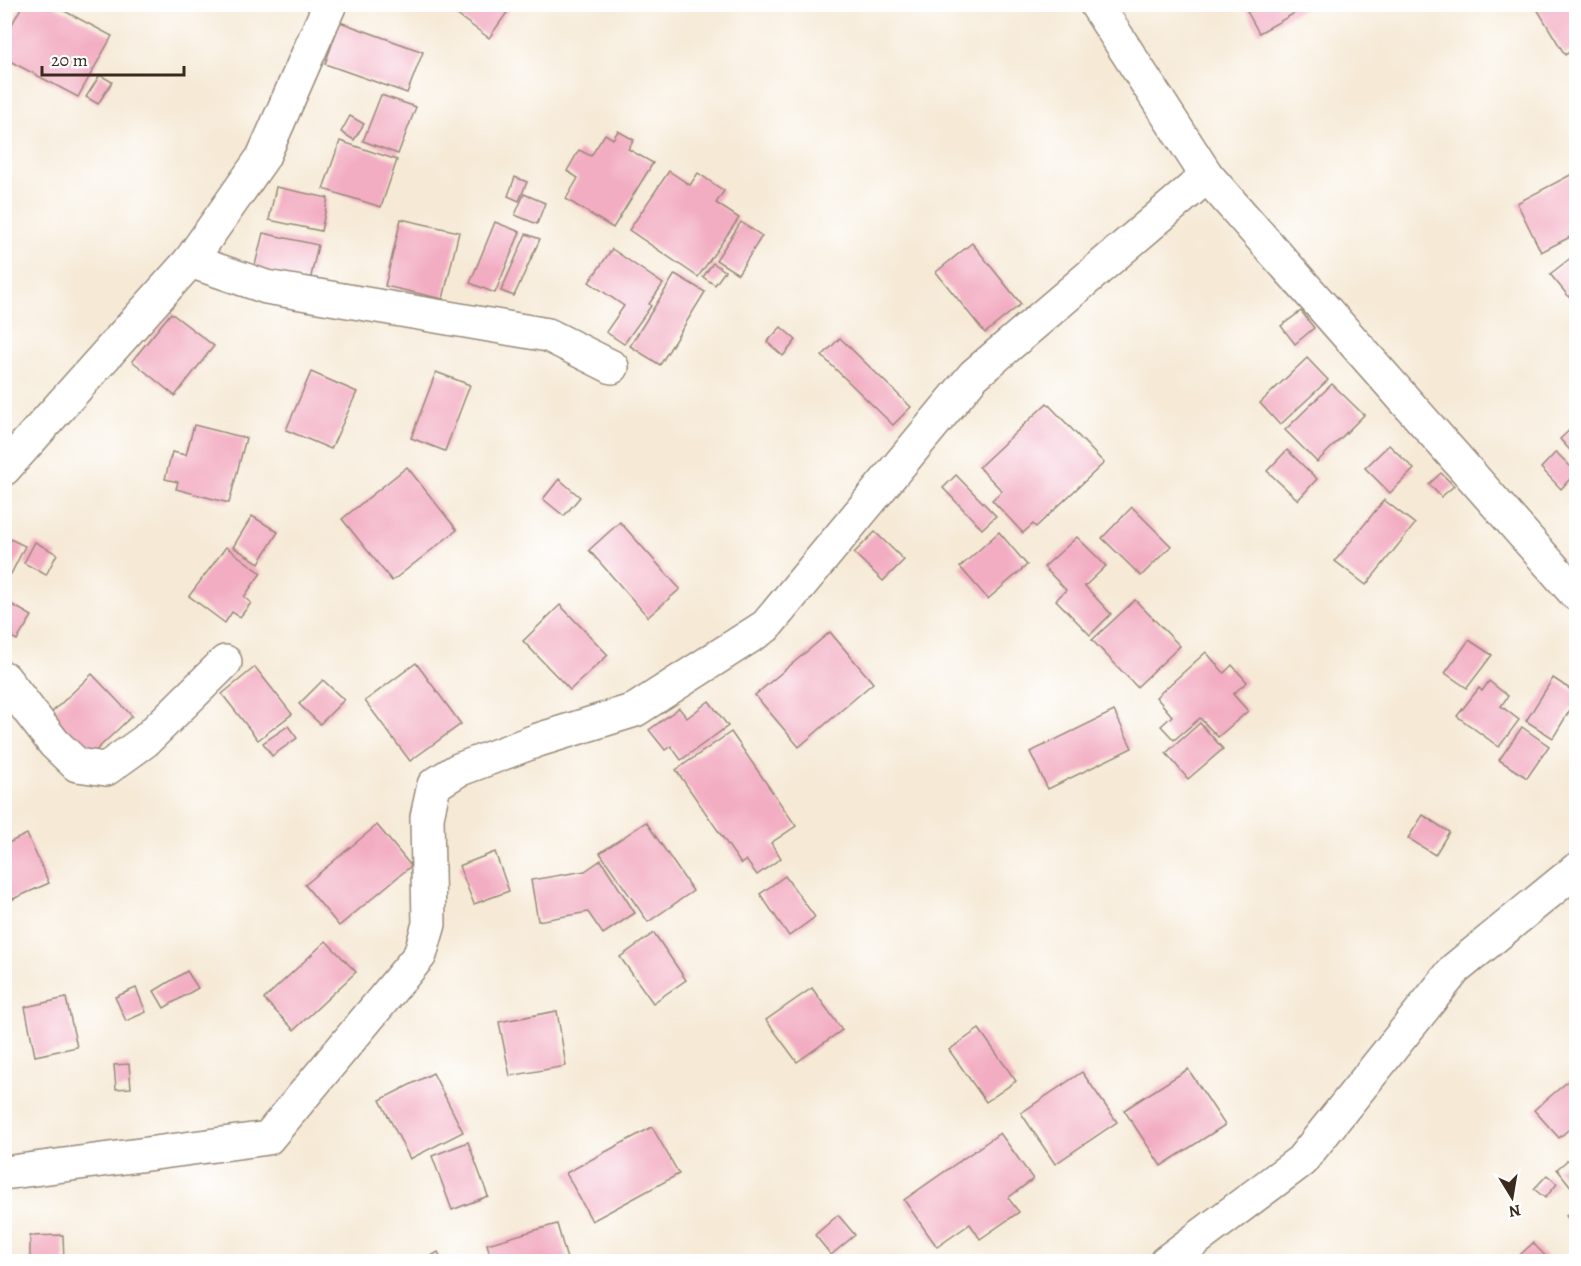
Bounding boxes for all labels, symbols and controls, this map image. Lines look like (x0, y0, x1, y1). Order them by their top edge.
scale bar (42, 39, 184, 77)
text: 20 m (51, 48, 88, 72)
north arrow (1482, 1167, 1542, 1227)
text: N (1507, 1199, 1522, 1223)

